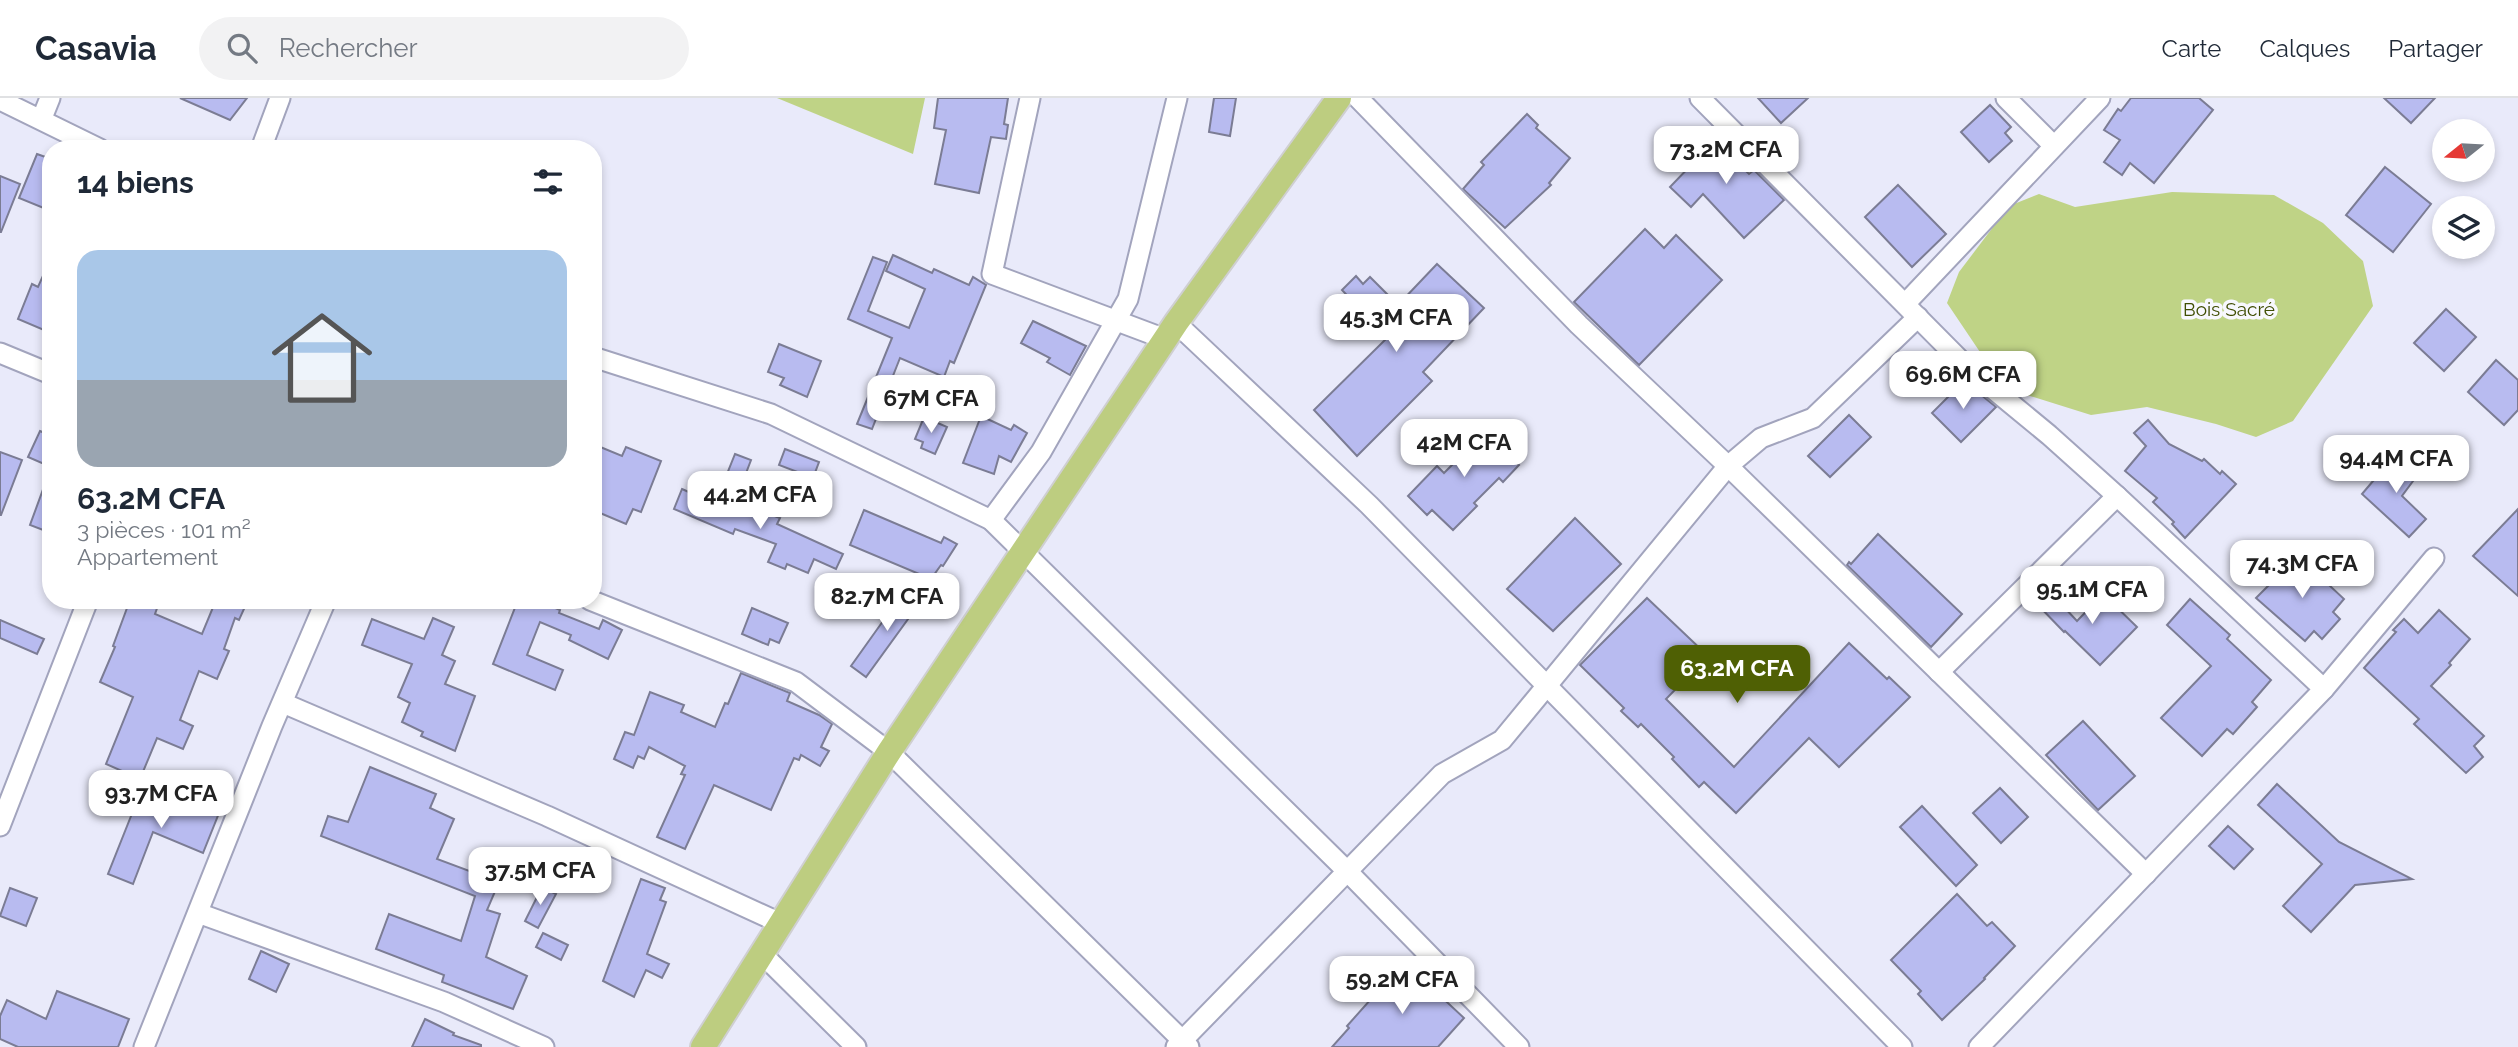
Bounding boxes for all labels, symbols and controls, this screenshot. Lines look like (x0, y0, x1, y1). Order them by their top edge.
search box (199, 17, 689, 80)
text: Casavia (35, 29, 157, 68)
icon: search (223, 29, 261, 67)
text: Rechercher (279, 33, 418, 63)
text: Carte (2162, 34, 2221, 63)
text: Calques (2259, 34, 2350, 63)
text: Partager (2388, 34, 2483, 63)
north arrow (2432, 119, 2496, 182)
map controls (2432, 119, 2495, 259)
pin: 73.2M CFA (1646, 126, 1806, 186)
text: 73.2M CFA (1670, 135, 1782, 162)
icon: filters (529, 163, 567, 201)
text: 14 biens (77, 165, 194, 200)
button: layers (2432, 196, 2495, 259)
pin: 45.3M CFA (1316, 294, 1476, 354)
icon: home (259, 295, 385, 421)
park label: Bois Sacré (2183, 298, 2275, 320)
text: 45.3M CFA (1340, 303, 1452, 330)
pin: 69.6M CFA (1883, 352, 2043, 411)
text: 69.6M CFA (1905, 360, 2021, 387)
pin: 67M CFA (866, 376, 996, 435)
text: 67M CFA (883, 384, 979, 411)
pin: 42M CFA (1399, 420, 1529, 479)
text: 42M CFA (1417, 428, 1511, 455)
pin: 94.4M CFA (2316, 436, 2476, 495)
text: 94.4M CFA (2339, 444, 2453, 471)
pin: 44.2M CFA (680, 472, 840, 531)
text: 44.2M CFA (703, 480, 817, 507)
text: 63.2M CFA (77, 481, 225, 516)
text: 3 pièces · 101 m² (77, 516, 251, 543)
pin: 74.3M CFA (2222, 540, 2382, 600)
text: Appartement (77, 543, 218, 570)
text: 74.3M CFA (2246, 549, 2358, 576)
pin: 95.1M CFA (2012, 566, 2172, 626)
pin: 82.7M CFA (807, 574, 967, 633)
text: 95.1M CFA (2036, 575, 2148, 602)
text: 82.7M CFA (830, 582, 944, 609)
pin: 63.2M CFA (1657, 646, 1817, 705)
text: 63.2M CFA (1680, 654, 1794, 681)
pin: 93.7M CFA (81, 770, 241, 830)
text: 93.7M CFA (105, 779, 217, 806)
pin: 37.5M CFA (460, 848, 620, 907)
text: 37.5M CFA (484, 856, 596, 883)
pin: 59.2M CFA (1322, 956, 1482, 1016)
text: 59.2M CFA (1345, 965, 1459, 992)

